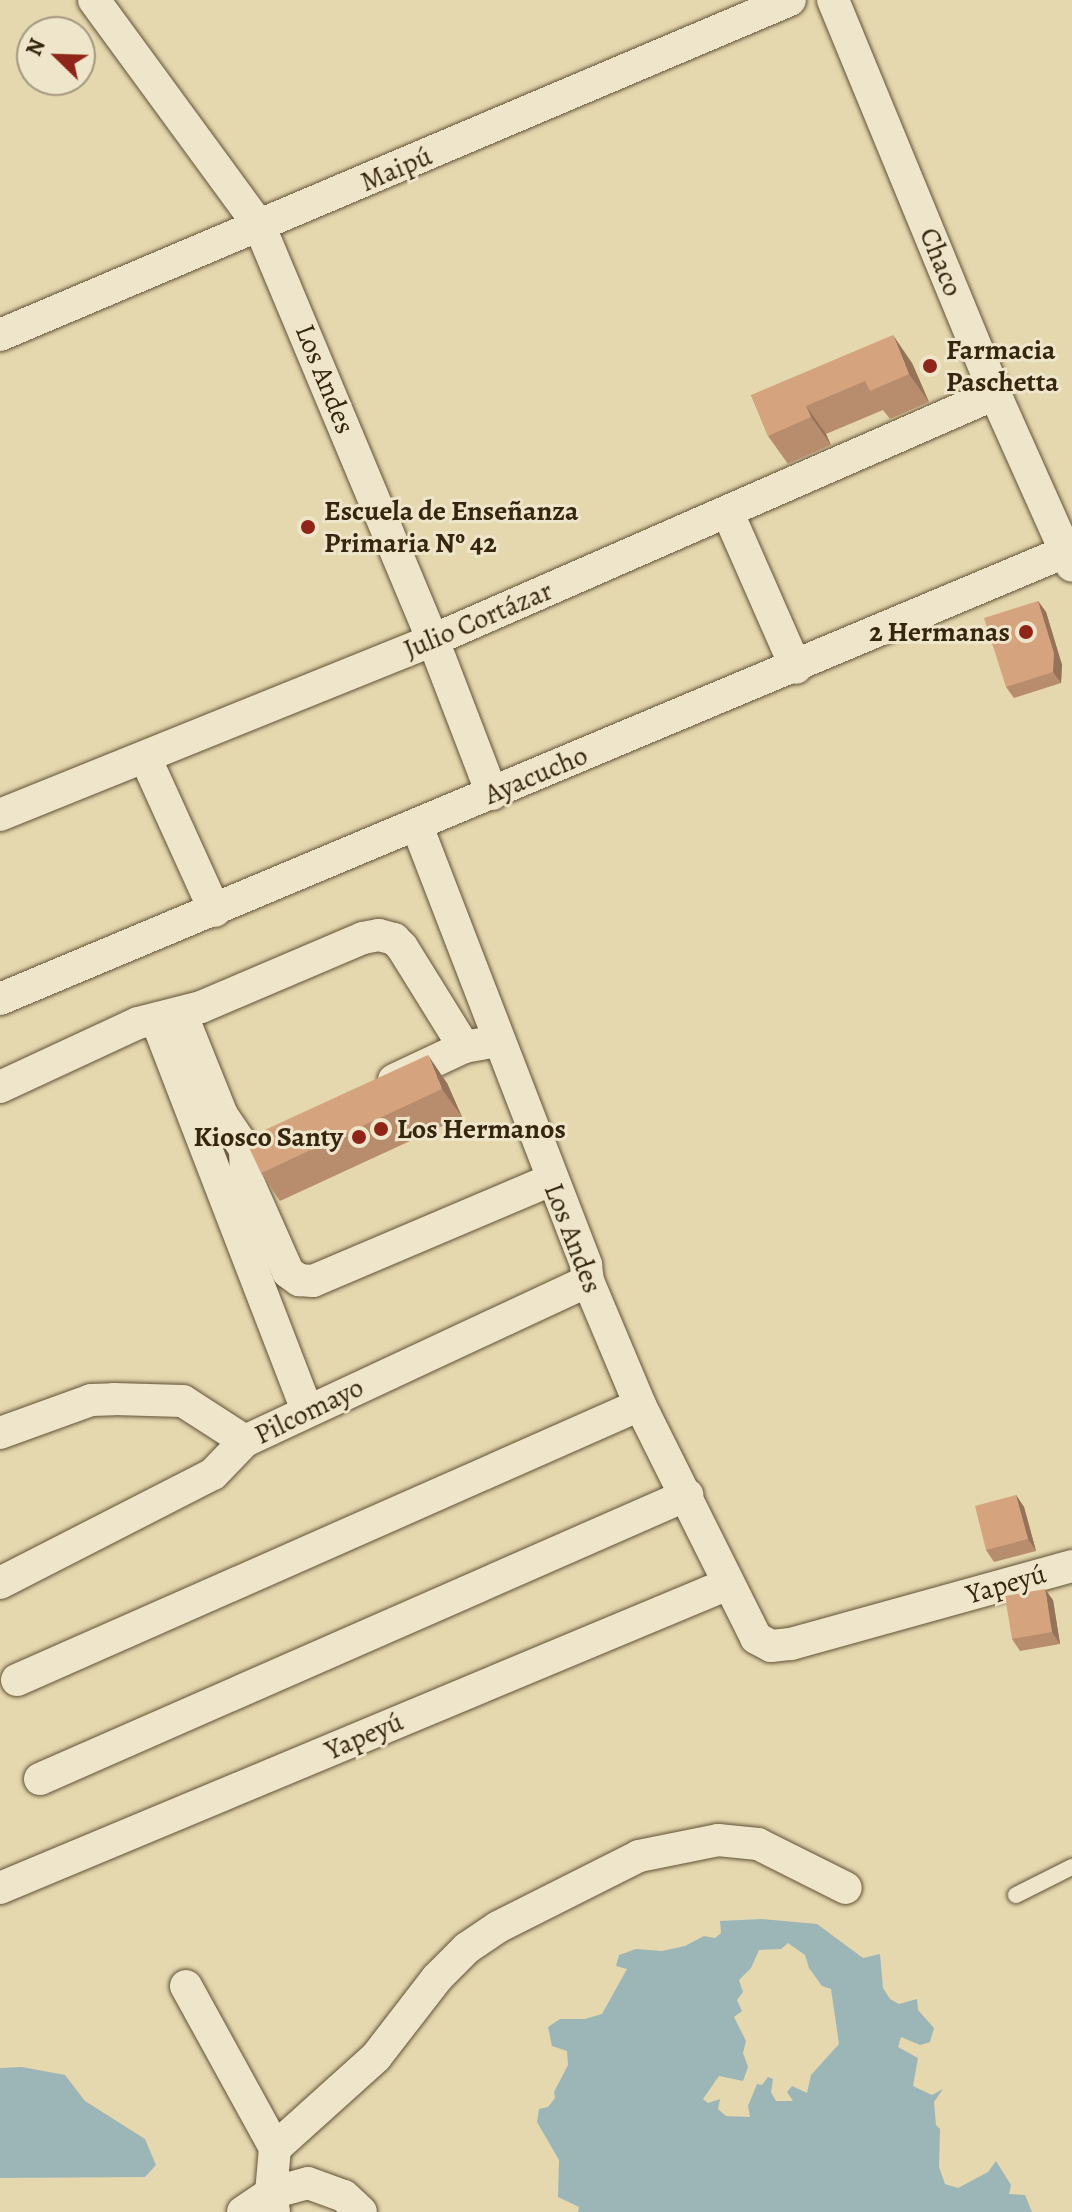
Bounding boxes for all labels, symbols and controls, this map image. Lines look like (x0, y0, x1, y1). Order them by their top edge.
north arrow (16, 16, 96, 96)
text: N (19, 34, 53, 61)
street label: Maipú (355, 139, 437, 199)
street label: Chaco (912, 223, 970, 301)
street label: Los Andes (288, 319, 362, 439)
place label: Farmacia Paschetta (946, 333, 1059, 399)
marker: Farmacia Paschetta (921, 357, 939, 375)
place label: Escuela de Enseñanza Primaria Nº 42 (324, 494, 579, 560)
marker: Escuela de Enseñanza Primaria Nº 42 (299, 518, 317, 536)
street label: Julio Cortázar (399, 574, 557, 666)
place label: 2 Hermanas (869, 615, 1010, 649)
marker: 2 Hermanas (1017, 623, 1035, 641)
street label: Ayacucho (479, 738, 593, 812)
place label: Los Hermanos (397, 1112, 566, 1146)
place label: Kiosco Santy (194, 1120, 343, 1154)
marker: Los Hermanos (372, 1120, 390, 1138)
marker: Kiosco Santy (350, 1128, 368, 1146)
street label: Los Andes (537, 1178, 609, 1298)
street label: Pilcomayo (249, 1370, 369, 1452)
street label: Yapeyú (962, 1557, 1050, 1611)
street label: Yapeyú (320, 1705, 408, 1767)

